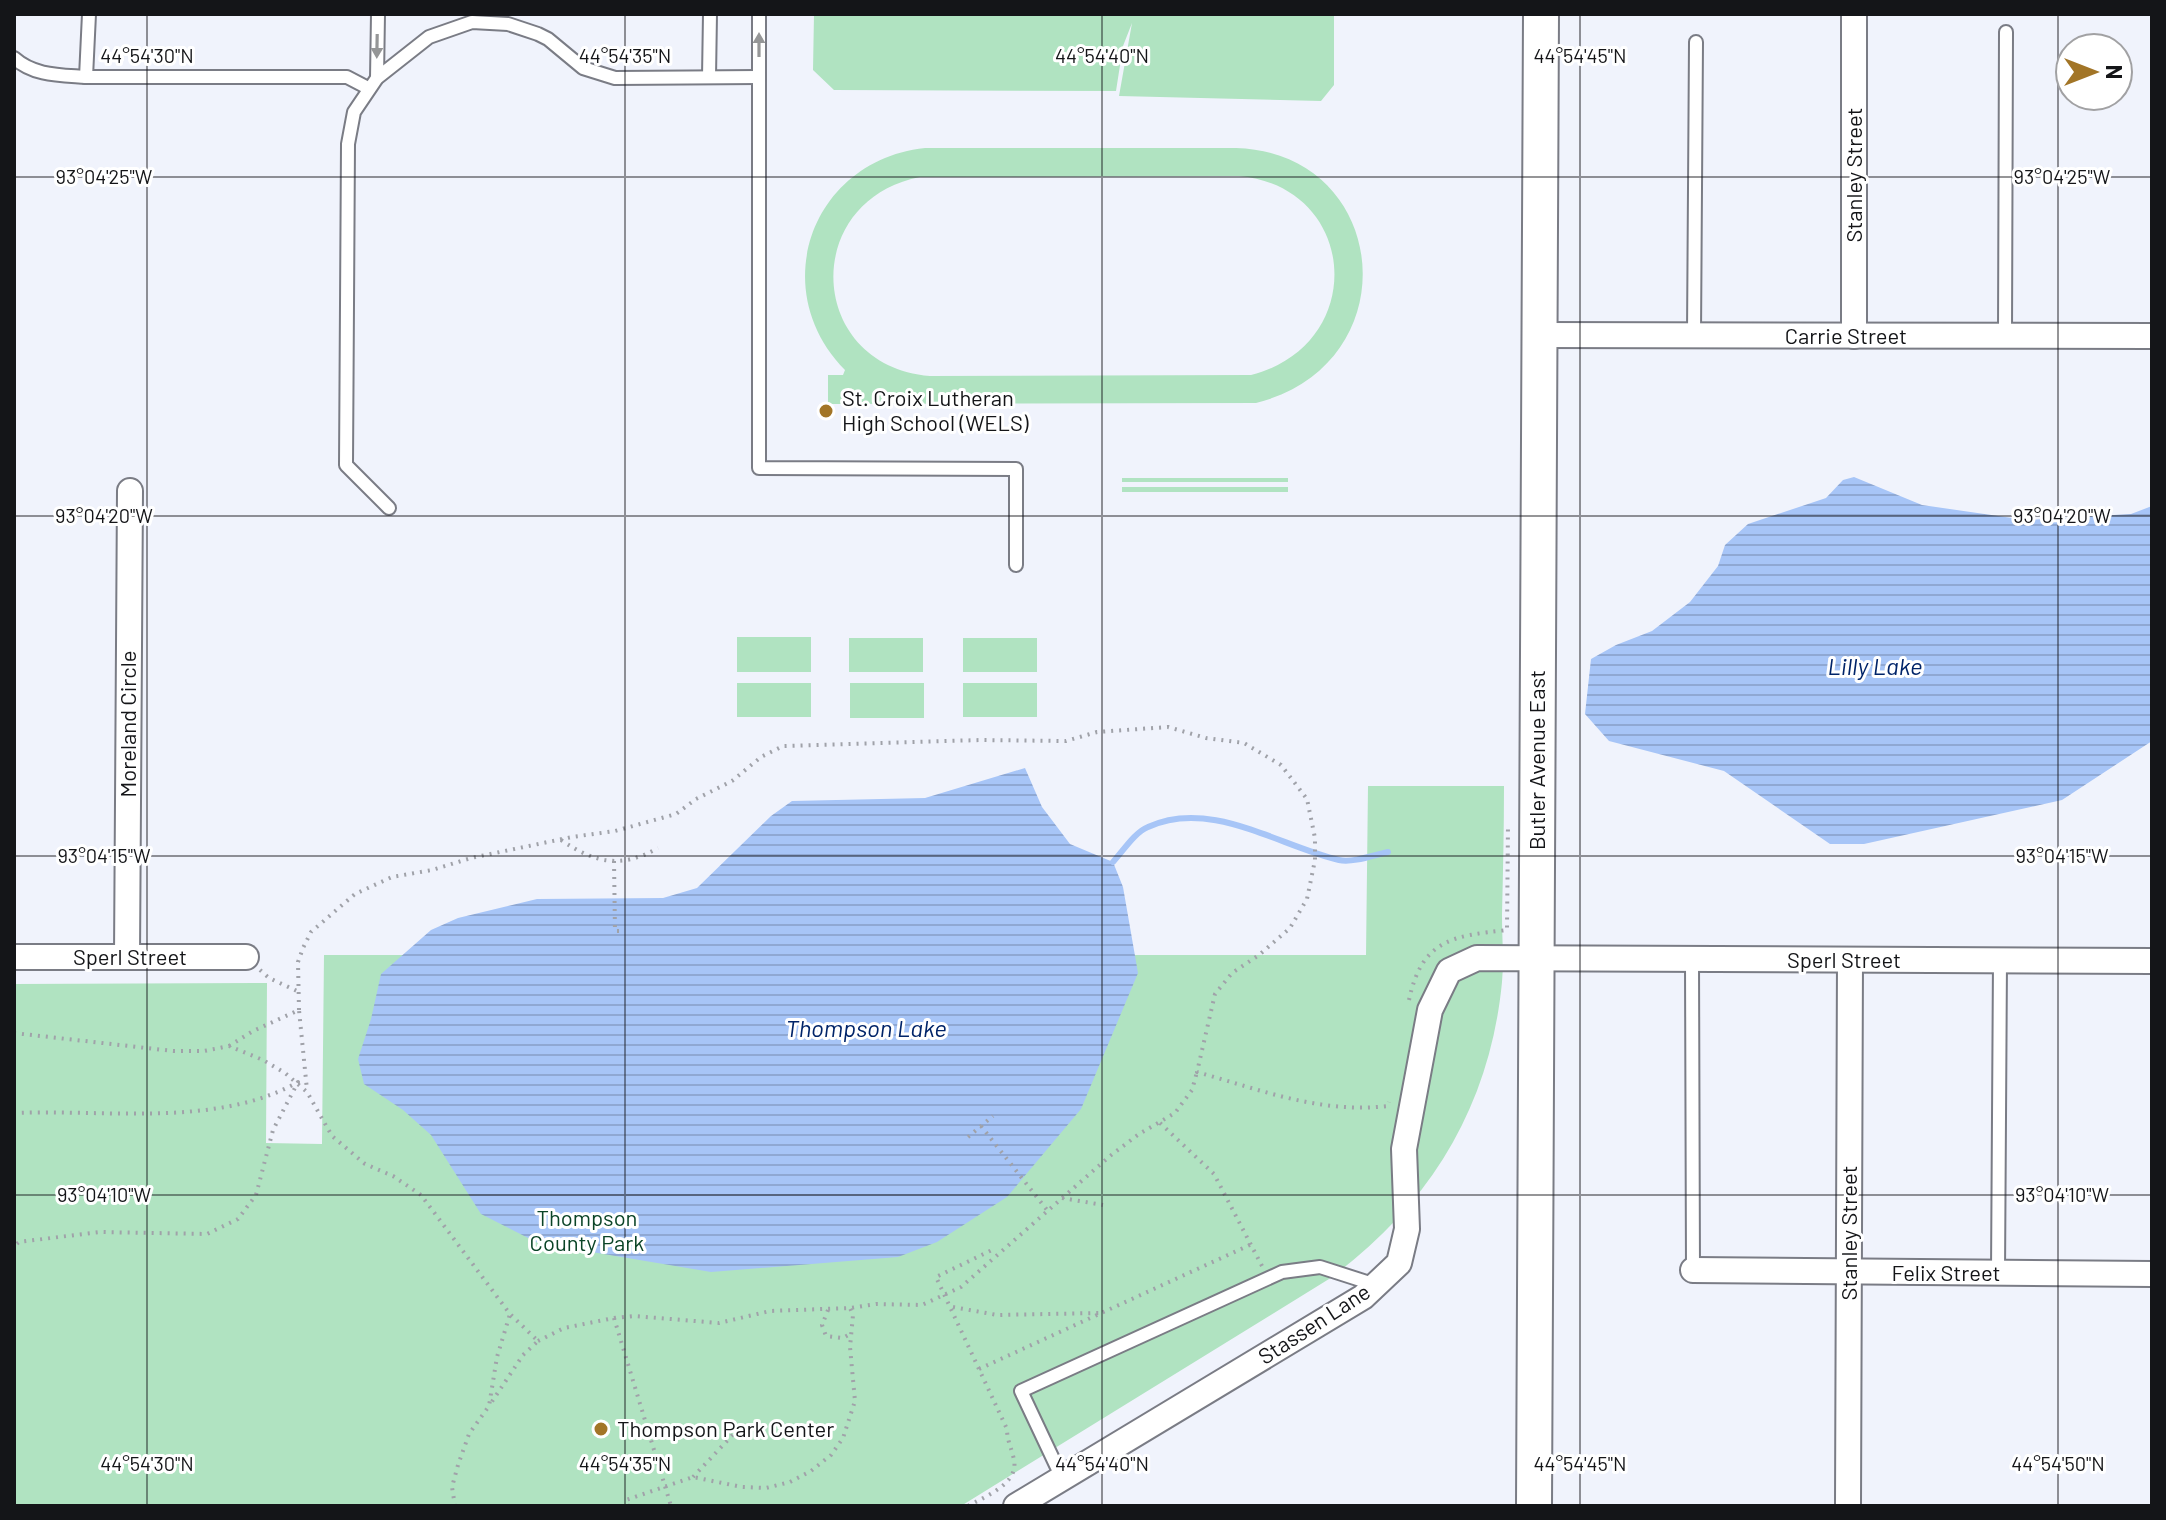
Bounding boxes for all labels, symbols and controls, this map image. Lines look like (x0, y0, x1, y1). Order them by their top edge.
one-way arrow (753, 32, 765, 57)
north arrow (2054, 32, 2134, 112)
one-way arrow (371, 34, 384, 59)
text: 44°54'30"N (100, 43, 194, 67)
text: 44°54'35"N (579, 43, 671, 67)
text: 44°54'40"N (1055, 43, 1149, 67)
text: 44°54'45"N (1533, 43, 1627, 67)
text: N (2102, 65, 2128, 79)
street label: Stanley Street (1840, 107, 1866, 243)
text: 93°04'25"W (56, 164, 153, 188)
text: 93°04'25"W (2014, 164, 2111, 188)
street label: Carrie Street (1785, 322, 1907, 348)
place label: St. Croix Lutheran High School (WELS) (842, 384, 1029, 435)
marker: St. Croix Lutheran High School (WELS) (817, 402, 835, 420)
text: 93°04'20"W (55, 503, 153, 527)
text: 93°04'20"W (2013, 503, 2111, 527)
street label: Moreland Circle (114, 651, 140, 797)
water label: Lilly Lake (1828, 651, 1922, 680)
street label: Butler Avenue East (1523, 670, 1549, 850)
text: 93°04'15"W (57, 843, 151, 867)
text: 93°04'15"W (2015, 843, 2109, 867)
street label: Sperl Street (73, 943, 187, 969)
street label: Sperl Street (1787, 946, 1901, 972)
water label: Thompson Lake (785, 1013, 947, 1042)
street label: Stanley Street (1835, 1165, 1861, 1301)
text: 93°04'10"W (57, 1182, 151, 1206)
text: 93°04'10"W (2015, 1182, 2109, 1206)
park label: Thompson County Park (530, 1204, 644, 1255)
street label: Felix Street (1892, 1259, 2000, 1285)
street label: Stassen Lane (1253, 1277, 1374, 1369)
place label: Thompson Park Center (617, 1415, 834, 1441)
marker: Thompson Park Center (592, 1420, 610, 1438)
text: 44°54'30"N (100, 1451, 194, 1475)
text: 44°54'35"N (579, 1451, 671, 1475)
text: 44°54'40"N (1055, 1451, 1149, 1475)
text: 44°54'45"N (1533, 1451, 1627, 1475)
text: 44°54'50"N (2011, 1451, 2105, 1475)

